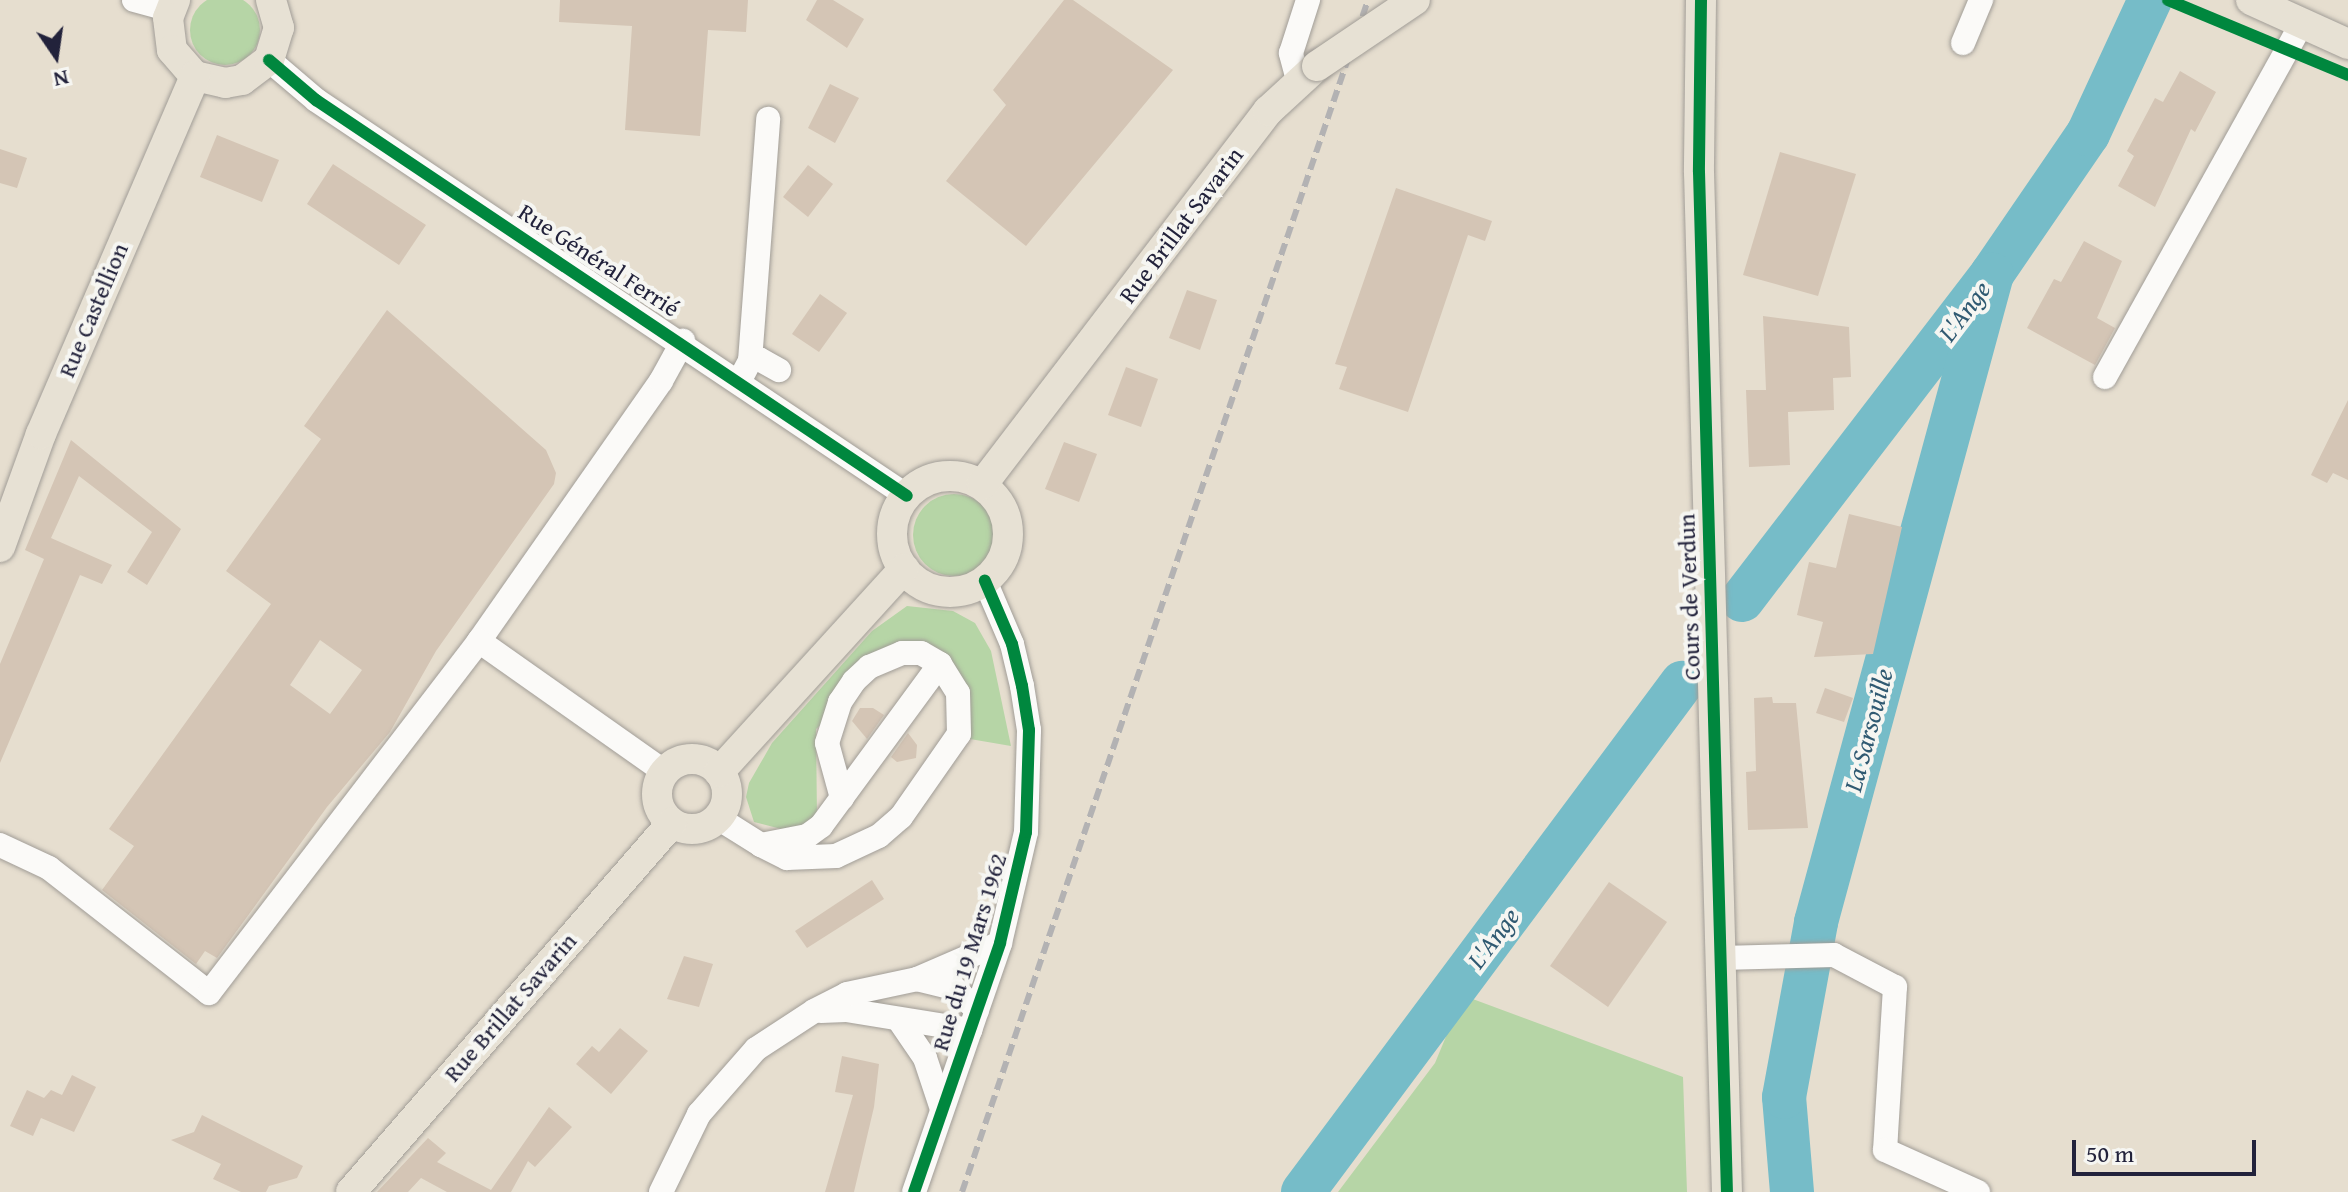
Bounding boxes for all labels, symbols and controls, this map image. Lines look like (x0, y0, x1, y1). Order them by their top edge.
north arrow (16, 16, 96, 96)
text: N (51, 62, 72, 97)
street label: Rue Brillat Savarin (1113, 141, 1249, 309)
street label: Rue Général Ferrié (513, 197, 685, 323)
street label: Rue Castellion (52, 239, 134, 381)
water label: L'Ange (1931, 275, 1997, 347)
street label: Cours de Verdun (1672, 513, 1706, 681)
water label: La Sarsouille (1837, 665, 1899, 795)
street label: Rue du 19 Mars 1962 (925, 850, 1013, 1054)
water label: L'Ange (1460, 902, 1526, 974)
street label: Rue Brillat Savarin (438, 927, 582, 1087)
scale bar (2076, 1124, 2260, 1174)
text: 50 m (2086, 1136, 2134, 1171)

